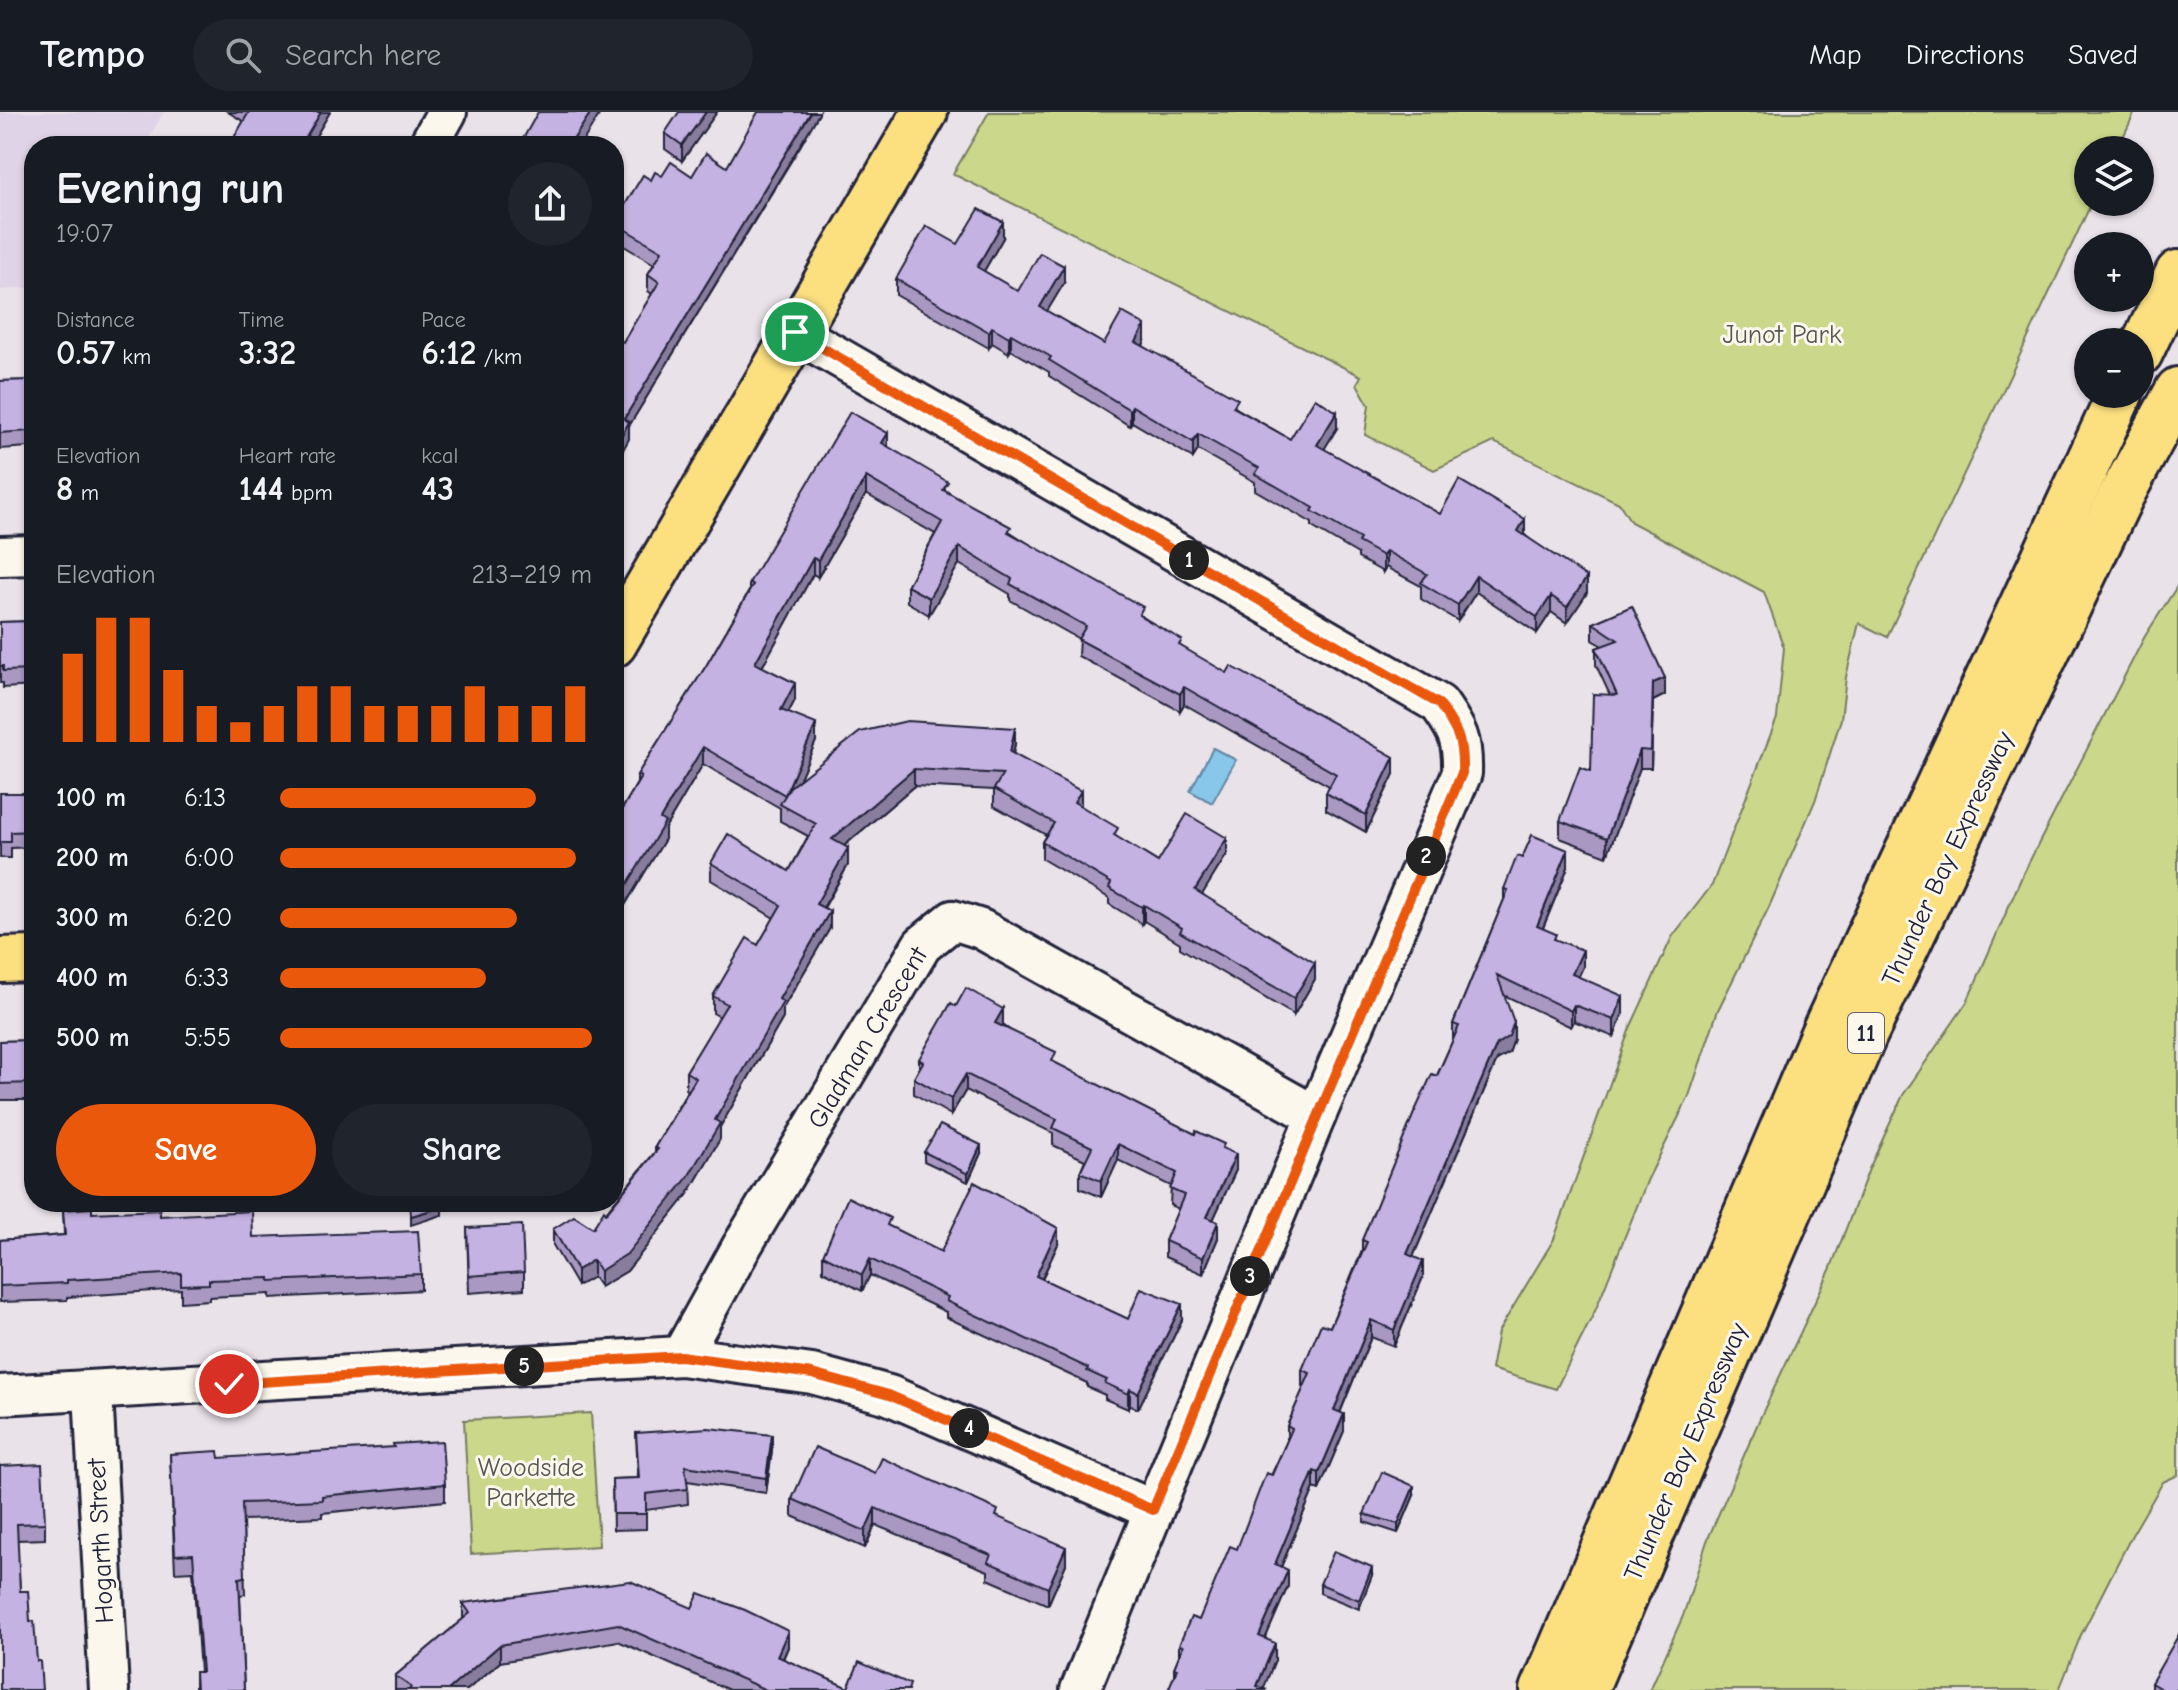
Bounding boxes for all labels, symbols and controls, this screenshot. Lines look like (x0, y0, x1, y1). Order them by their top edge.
search box (193, 19, 753, 91)
text: Tempo (40, 33, 145, 77)
icon: search (221, 33, 265, 77)
text: Search here (285, 38, 441, 73)
text: Map (1809, 39, 1862, 71)
text: Directions (1906, 39, 2024, 71)
text: Saved (2068, 39, 2138, 71)
map controls (2074, 136, 2154, 408)
button: layers (2074, 136, 2154, 216)
button: share (508, 162, 592, 246)
text: Evening run (56, 163, 284, 214)
text: 19:07 (56, 219, 113, 249)
button: + (2074, 232, 2154, 312)
pin (761, 298, 829, 366)
text: Distance (56, 307, 135, 333)
text: Time (239, 307, 284, 333)
text: Pace (421, 307, 466, 333)
icon: arrive (773, 310, 817, 354)
park label: Junot Park (1723, 320, 1842, 350)
button: − (2074, 328, 2154, 408)
text: 0.57 (56, 333, 115, 373)
text: 3:32 (239, 333, 296, 373)
text: 6:12 (421, 333, 476, 373)
text: km (115, 344, 151, 370)
text: /km (476, 344, 522, 370)
text: Elevation (56, 443, 140, 469)
text: Heart rate (239, 443, 336, 469)
text: kcal (421, 443, 458, 469)
text: 8 (56, 469, 73, 509)
text: 144 (239, 469, 284, 509)
text: 43 (421, 469, 454, 509)
text: m (73, 480, 99, 506)
text: bpm (284, 480, 333, 506)
pin: 1 (1169, 540, 1209, 580)
text: 1 (1185, 547, 1193, 573)
text: Elevation (56, 560, 156, 590)
text: 213–219 m (471, 560, 592, 590)
street label: Thunder Bay Expressway (1876, 727, 2020, 991)
text: 100 m (56, 783, 126, 813)
text: 6:13 (184, 783, 226, 813)
pin: 2 (1406, 836, 1446, 876)
text: 200 m (56, 843, 129, 873)
text: 6:00 (184, 843, 234, 873)
text: 2 (1421, 843, 1431, 869)
text: 300 m (56, 903, 129, 933)
text: 6:20 (184, 903, 232, 933)
street label: Gladman Crescent (802, 940, 935, 1134)
text: 400 m (56, 963, 128, 993)
text: 6:33 (184, 963, 229, 993)
road number: 11 (1848, 1013, 1884, 1053)
text: 500 m (56, 1023, 130, 1053)
text: 5:55 (184, 1023, 231, 1053)
button: Save (56, 1104, 316, 1196)
button: Share (332, 1104, 592, 1196)
pin: 3 (1230, 1256, 1270, 1296)
text: 3 (1245, 1263, 1255, 1289)
street label: Thunder Bay Expressway (1618, 1318, 1754, 1585)
pin: 5 (504, 1346, 544, 1386)
pin (195, 1350, 263, 1418)
text: 5 (518, 1353, 530, 1379)
icon: check (207, 1362, 251, 1406)
pin: 4 (949, 1408, 989, 1448)
text: 4 (964, 1415, 974, 1441)
park label: Woodside Parkette (478, 1453, 584, 1513)
street label: Hogarth Street (82, 1456, 120, 1624)

